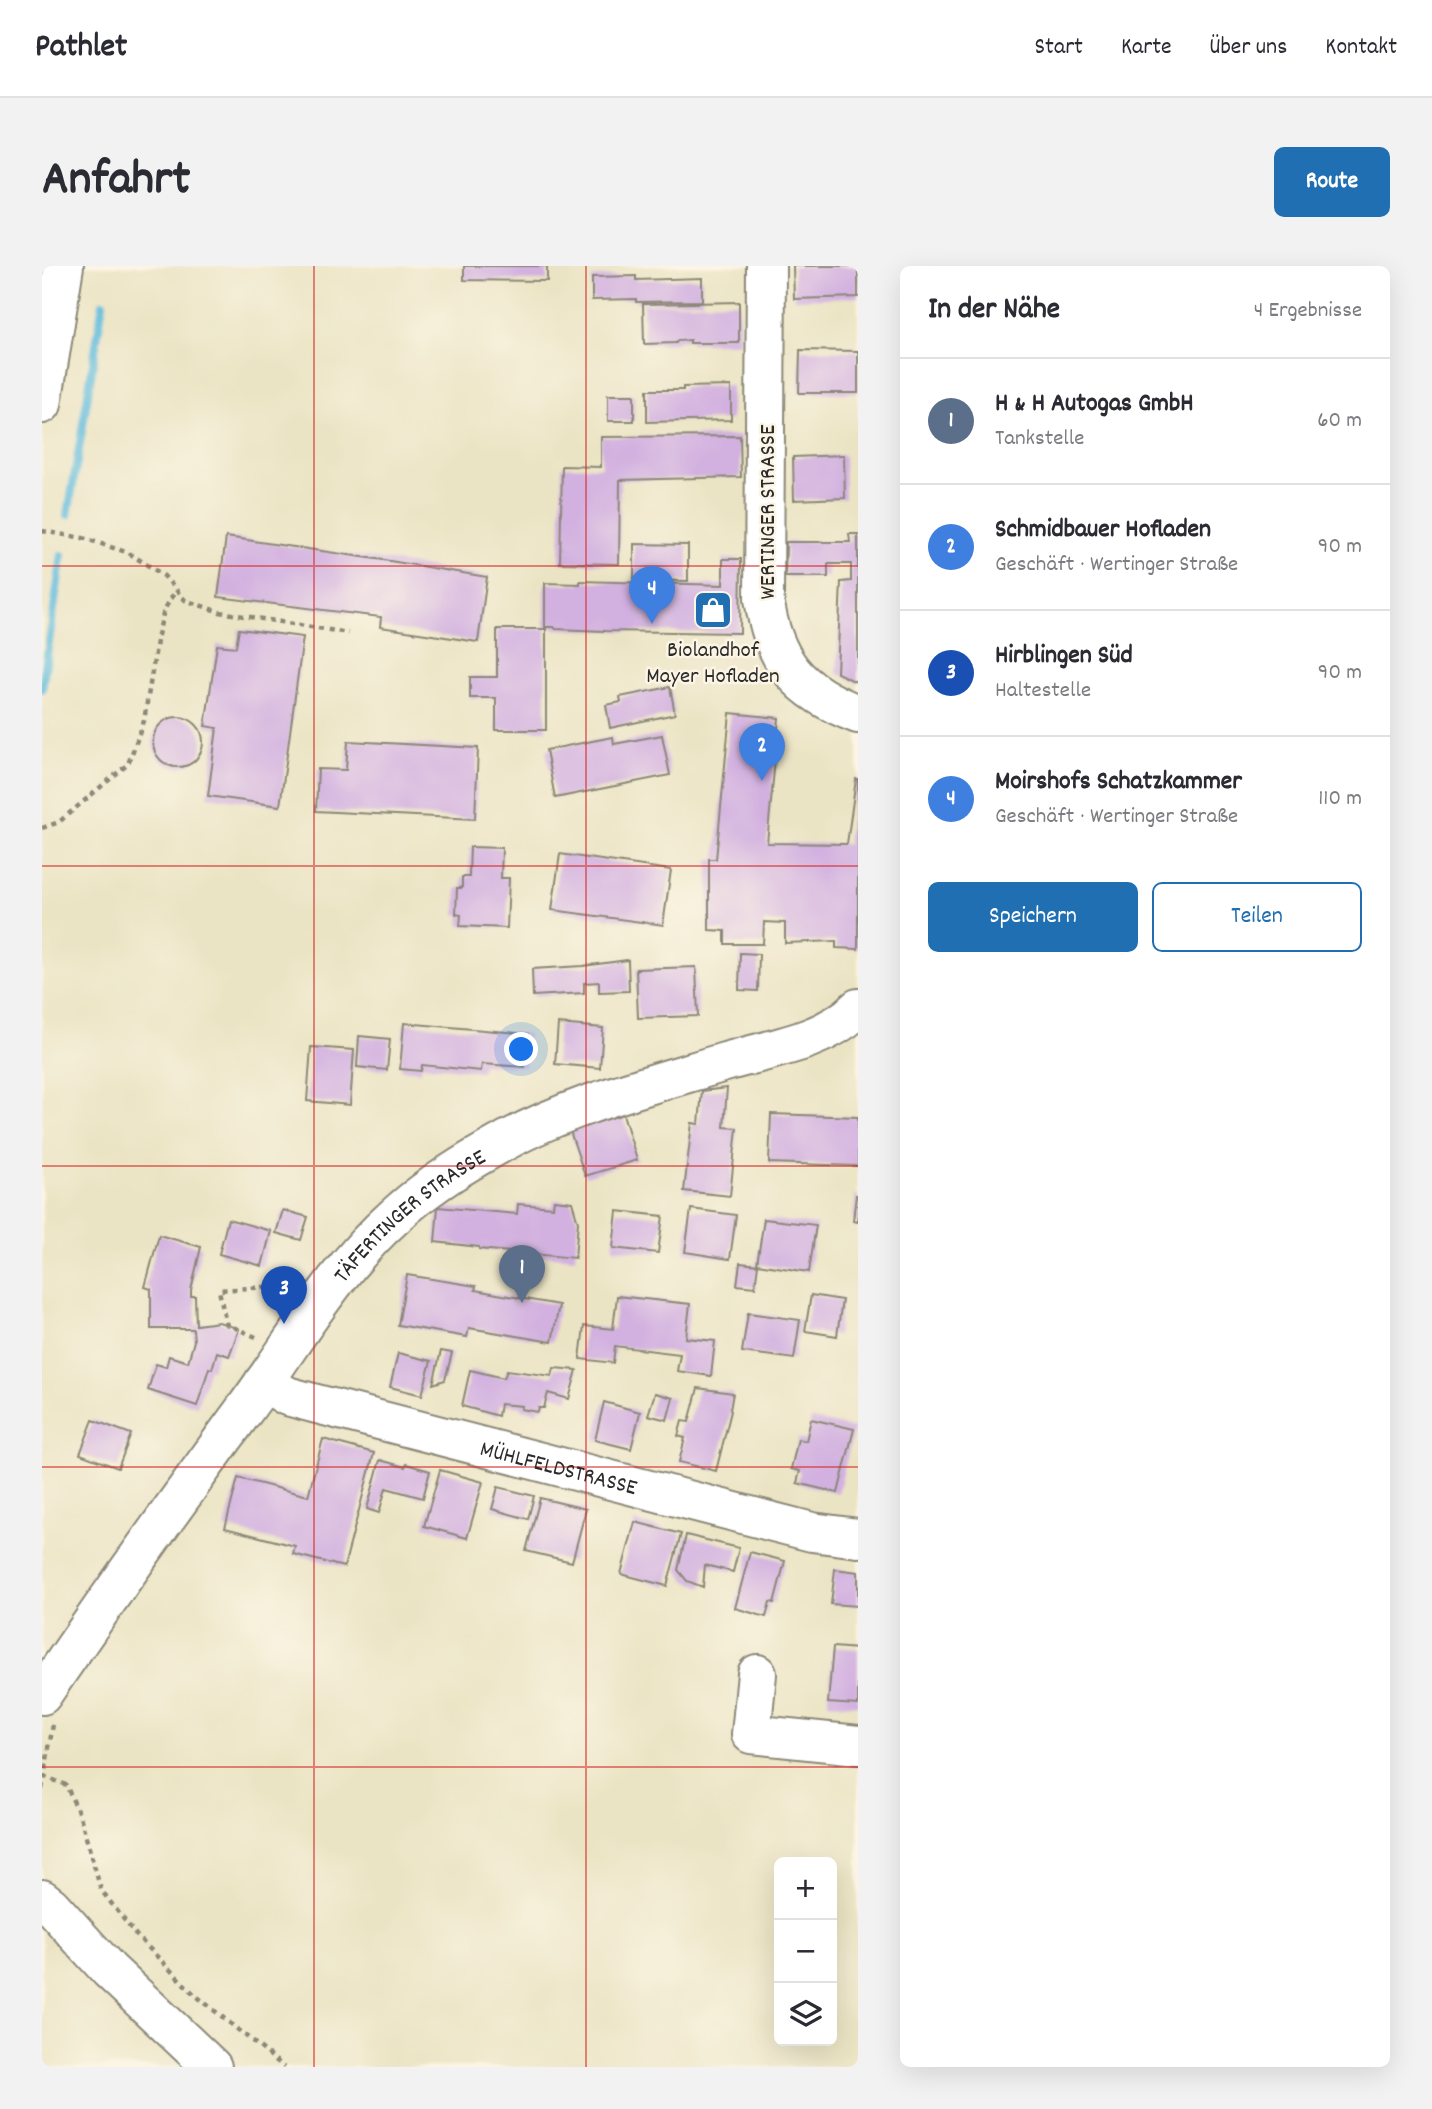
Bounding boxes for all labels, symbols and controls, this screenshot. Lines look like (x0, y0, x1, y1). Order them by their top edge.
text: Pathlet (35, 25, 127, 72)
text: Start (1034, 31, 1083, 65)
text: Karte (1121, 31, 1172, 65)
text: Über uns (1210, 31, 1287, 65)
text: Kontakt (1325, 31, 1397, 65)
text: Anfahrt (42, 147, 190, 217)
button: Route (1274, 147, 1390, 217)
text: In der Nähe (928, 290, 1060, 333)
text: 4 Ergebnisse (1254, 295, 1362, 328)
text: H & H Autogas GmbH (995, 386, 1194, 423)
text: 1 (948, 405, 954, 438)
text: 60 m (1317, 405, 1362, 438)
text: Tankstelle (995, 423, 1084, 456)
street label: WERTINGER STRASSE (753, 424, 786, 599)
text: Schmidbauer Hofladen (995, 512, 1211, 549)
text: 2 (946, 531, 956, 564)
text: 90 m (1318, 531, 1362, 564)
text: Geschäft · Wertinger Straße (995, 549, 1238, 582)
pin: 4 (629, 566, 675, 624)
shop icon: Biolandhof Mayer Hofladen (692, 589, 734, 631)
place label: Biolandhof Mayer Hofladen (646, 635, 780, 694)
text: Hirblingen Süd (995, 638, 1133, 675)
text: 3 (946, 657, 956, 690)
text: 90 m (1318, 657, 1362, 690)
text: Haltestelle (995, 675, 1091, 708)
pin: 2 (739, 723, 785, 781)
text: Moirshofs Schatzkammer (995, 764, 1242, 801)
text: 4 (946, 783, 956, 816)
text: 110 m (1318, 783, 1362, 816)
text: Geschäft · Wertinger Straße (995, 801, 1238, 834)
button: Speichern (928, 882, 1138, 952)
button: Teilen (1152, 882, 1362, 952)
your location (504, 1032, 538, 1066)
street label: TÄFERTINGER STRASSE (327, 1142, 493, 1291)
pin: 1 (499, 1245, 545, 1303)
pin: 3 (261, 1266, 307, 1324)
street label: MÜHLFELDSTRASSE (476, 1434, 641, 1506)
map controls (774, 1857, 837, 2046)
button: + (774, 1857, 837, 1920)
button: − (774, 1920, 837, 1983)
button: layers (774, 1983, 837, 2046)

